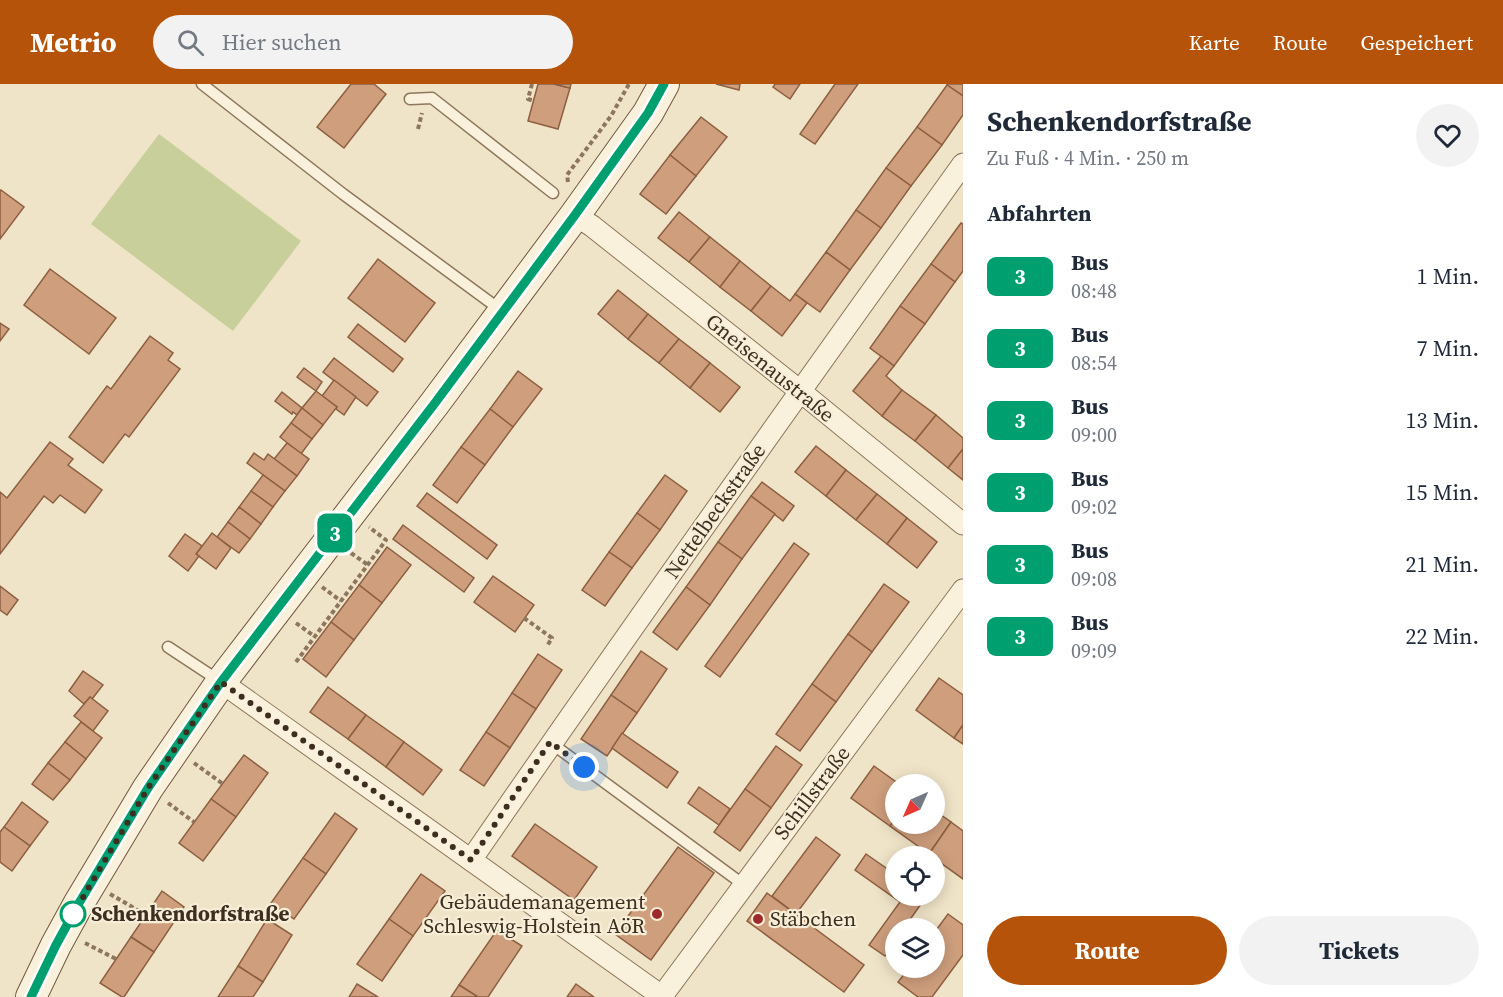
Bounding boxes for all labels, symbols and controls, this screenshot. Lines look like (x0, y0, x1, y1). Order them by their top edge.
search box (153, 15, 573, 69)
text: Metrio (30, 23, 117, 61)
icon: search (174, 26, 207, 59)
text: Hier suchen (222, 27, 342, 57)
text: Karte (1189, 28, 1240, 57)
text: Route (1273, 28, 1327, 57)
text: Gespeichert (1360, 28, 1473, 57)
text: Schenkendorfstraße (987, 102, 1252, 140)
button: heart (1416, 104, 1479, 167)
text: Zu Fuß · 4 Min. · 250 m (987, 144, 1189, 172)
text: Abfahrten (987, 198, 1092, 228)
text: Bus (1071, 247, 1108, 277)
text: 1 Min. (1417, 261, 1479, 291)
text: 3 (1014, 262, 1026, 291)
text: 08:48 (1071, 277, 1117, 305)
street label: Gneisenaustraße (700, 307, 841, 429)
text: Bus (1071, 319, 1108, 349)
text: 7 Min. (1417, 333, 1479, 363)
text: 3 (1014, 334, 1026, 363)
text: 08:54 (1071, 349, 1117, 377)
text: Bus (1071, 391, 1108, 421)
text: 13 Min. (1406, 405, 1479, 435)
text: 3 (1014, 406, 1026, 435)
text: 09:00 (1071, 421, 1117, 449)
street label: Nettelbeckstraße (657, 437, 772, 584)
text: Bus (1071, 463, 1108, 493)
text: 15 Min. (1406, 477, 1479, 507)
text: 3 (1014, 478, 1026, 507)
text: 09:02 (1071, 493, 1117, 521)
line badge: 3 (316, 514, 354, 552)
text: 3 (329, 519, 341, 548)
text: Bus (1071, 535, 1108, 565)
text: 21 Min. (1406, 549, 1479, 579)
text: 3 (1014, 550, 1026, 579)
text: 09:08 (1071, 565, 1117, 593)
text: Bus (1071, 607, 1108, 637)
text: 22 Min. (1406, 621, 1479, 651)
text: 3 (1014, 622, 1026, 651)
text: 09:09 (1071, 637, 1117, 665)
street label: Schillstraße (767, 740, 856, 846)
your location (569, 752, 599, 782)
north arrow (885, 774, 945, 834)
map controls (885, 774, 945, 978)
button: locate (885, 846, 945, 906)
place label: Gebäudemanagement Schleswig-Holstein AöR (423, 887, 645, 940)
place label: Schenkendorfstraße (91, 899, 289, 928)
marker: Schenkendorfstraße (60, 901, 86, 927)
place label: Stäbchen (770, 904, 857, 933)
marker: Gebäudemanagement Schleswig-Holstein AöR (650, 907, 664, 921)
marker: Stäbchen (751, 912, 765, 926)
button: Route (987, 916, 1227, 985)
button: Tickets (1239, 916, 1479, 985)
button: layers (885, 918, 945, 978)

